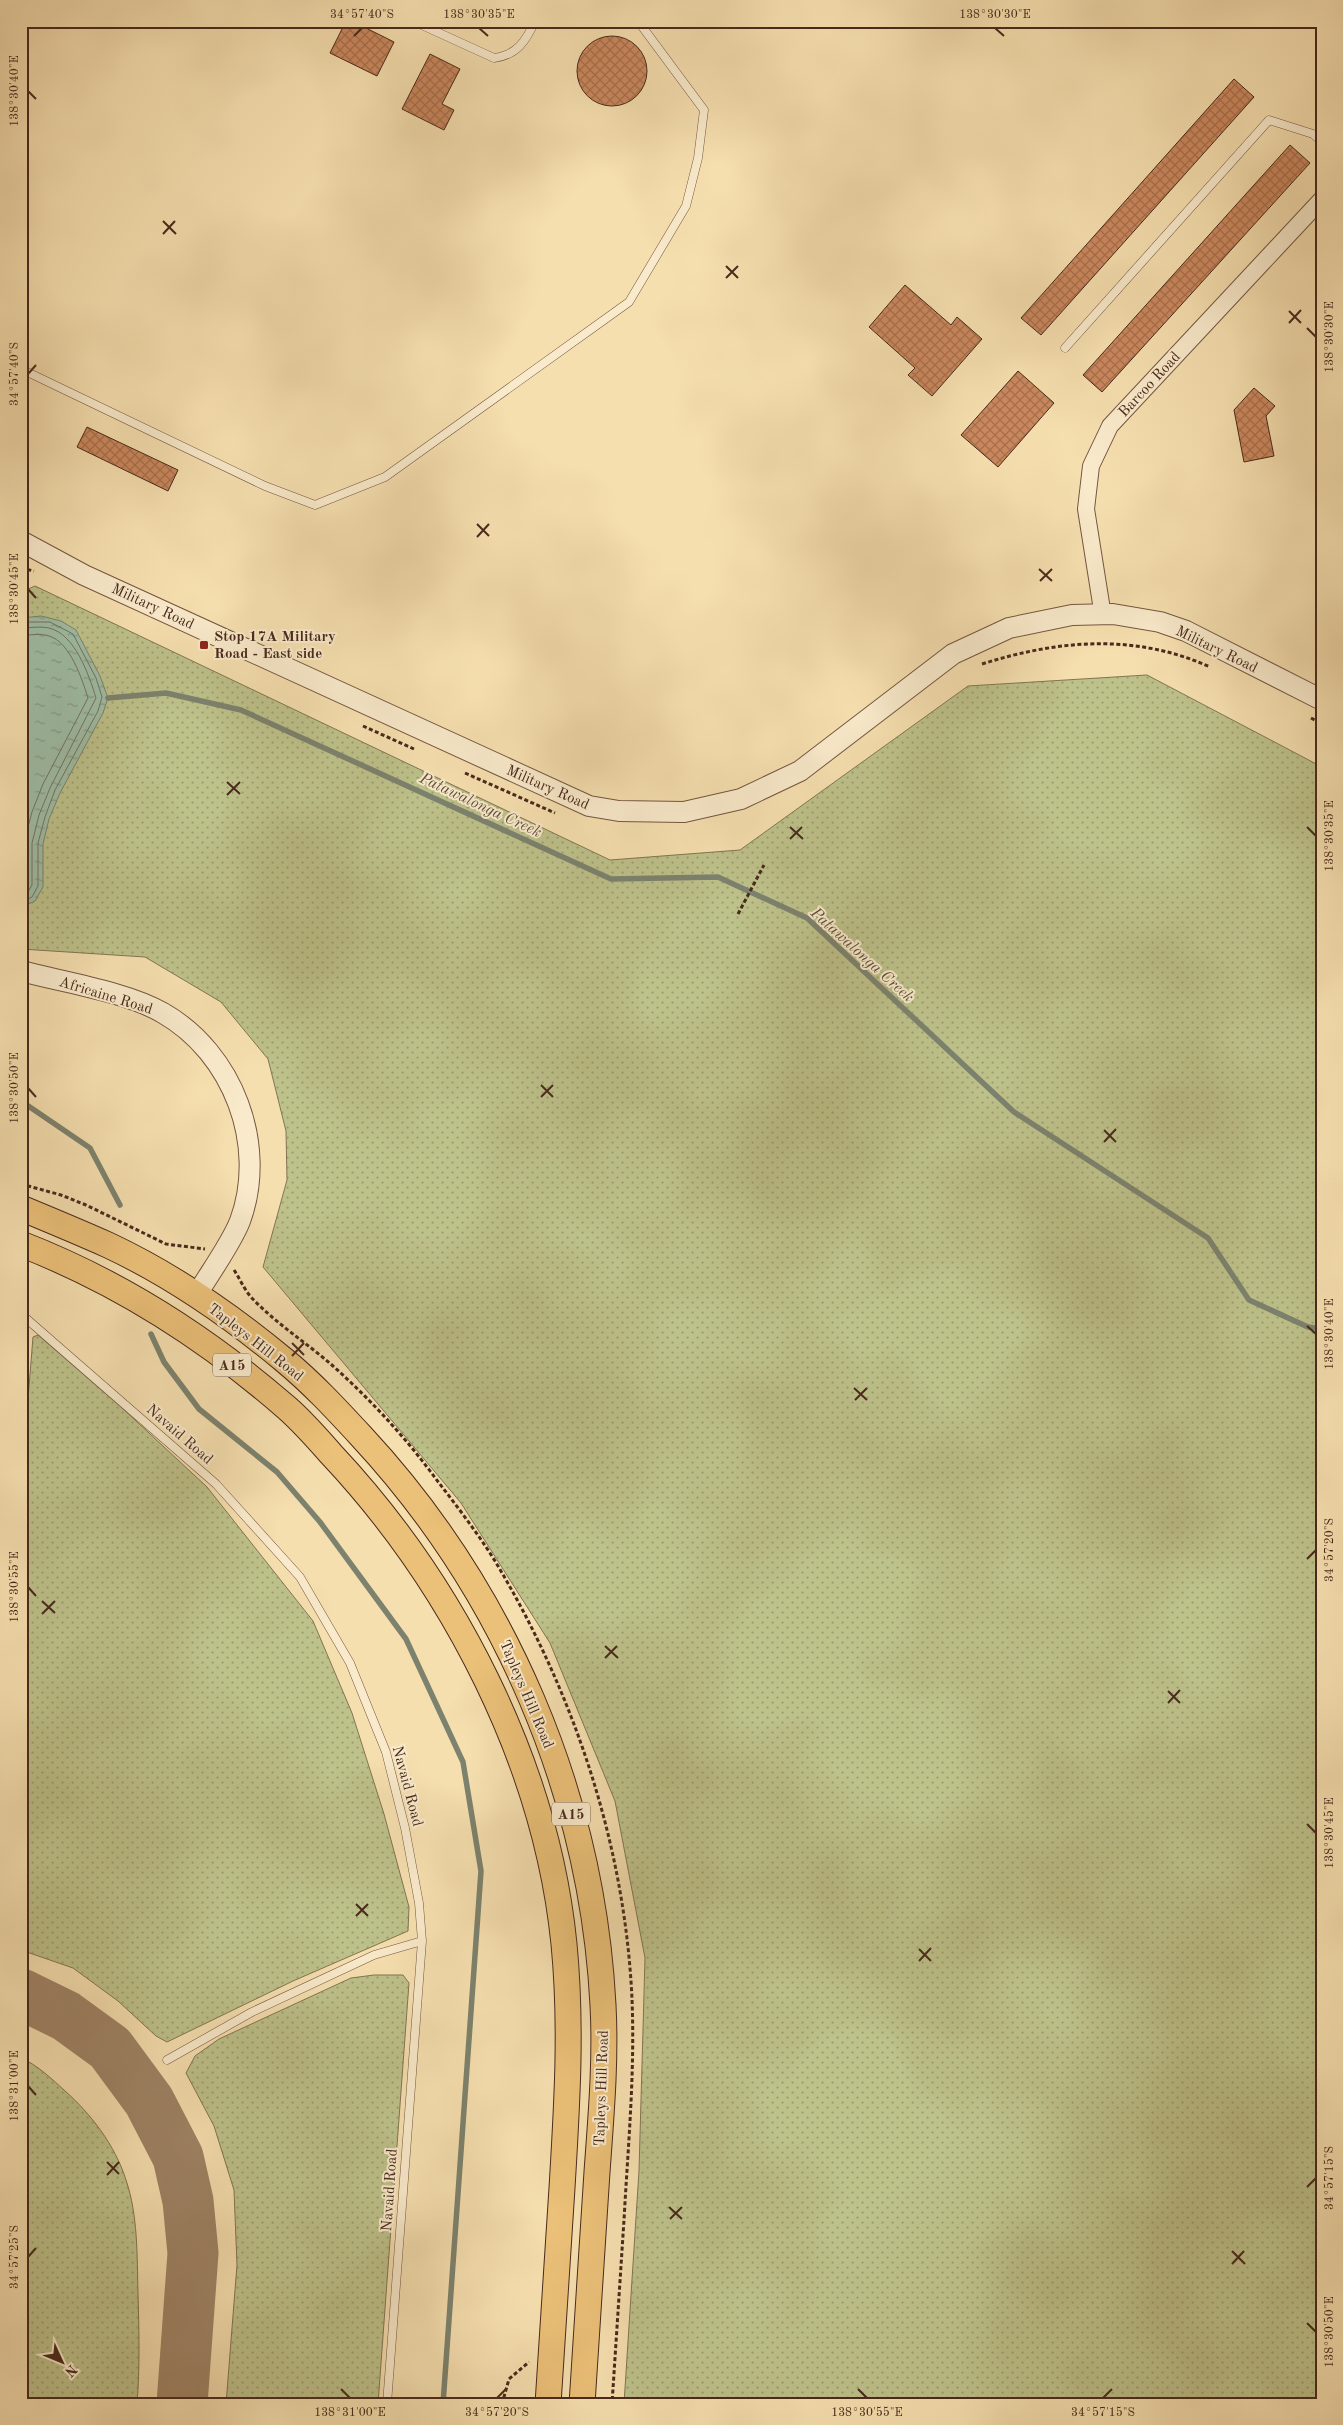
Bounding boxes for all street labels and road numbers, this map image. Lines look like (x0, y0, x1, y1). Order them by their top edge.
street label: Barcoo Road (1116, 349, 1184, 420)
street label: Military Road (109, 582, 196, 633)
street label: Military Road (1173, 624, 1260, 677)
street label: Military Road (504, 763, 591, 813)
street label: Africaine Road (57, 975, 154, 1018)
street label: Tapleys Hill Road (205, 1301, 306, 1385)
road number: A15 (213, 1354, 251, 1376)
street label: Navaid Road (143, 1402, 215, 1468)
street label: Tapleys Hill Road (496, 1638, 555, 1751)
street label: Navaid Road (389, 1744, 425, 1829)
road number: A15 (552, 1802, 590, 1826)
street label: Tapleys Hill Road (593, 2030, 612, 2146)
street label: Navaid Road (380, 2148, 401, 2232)

